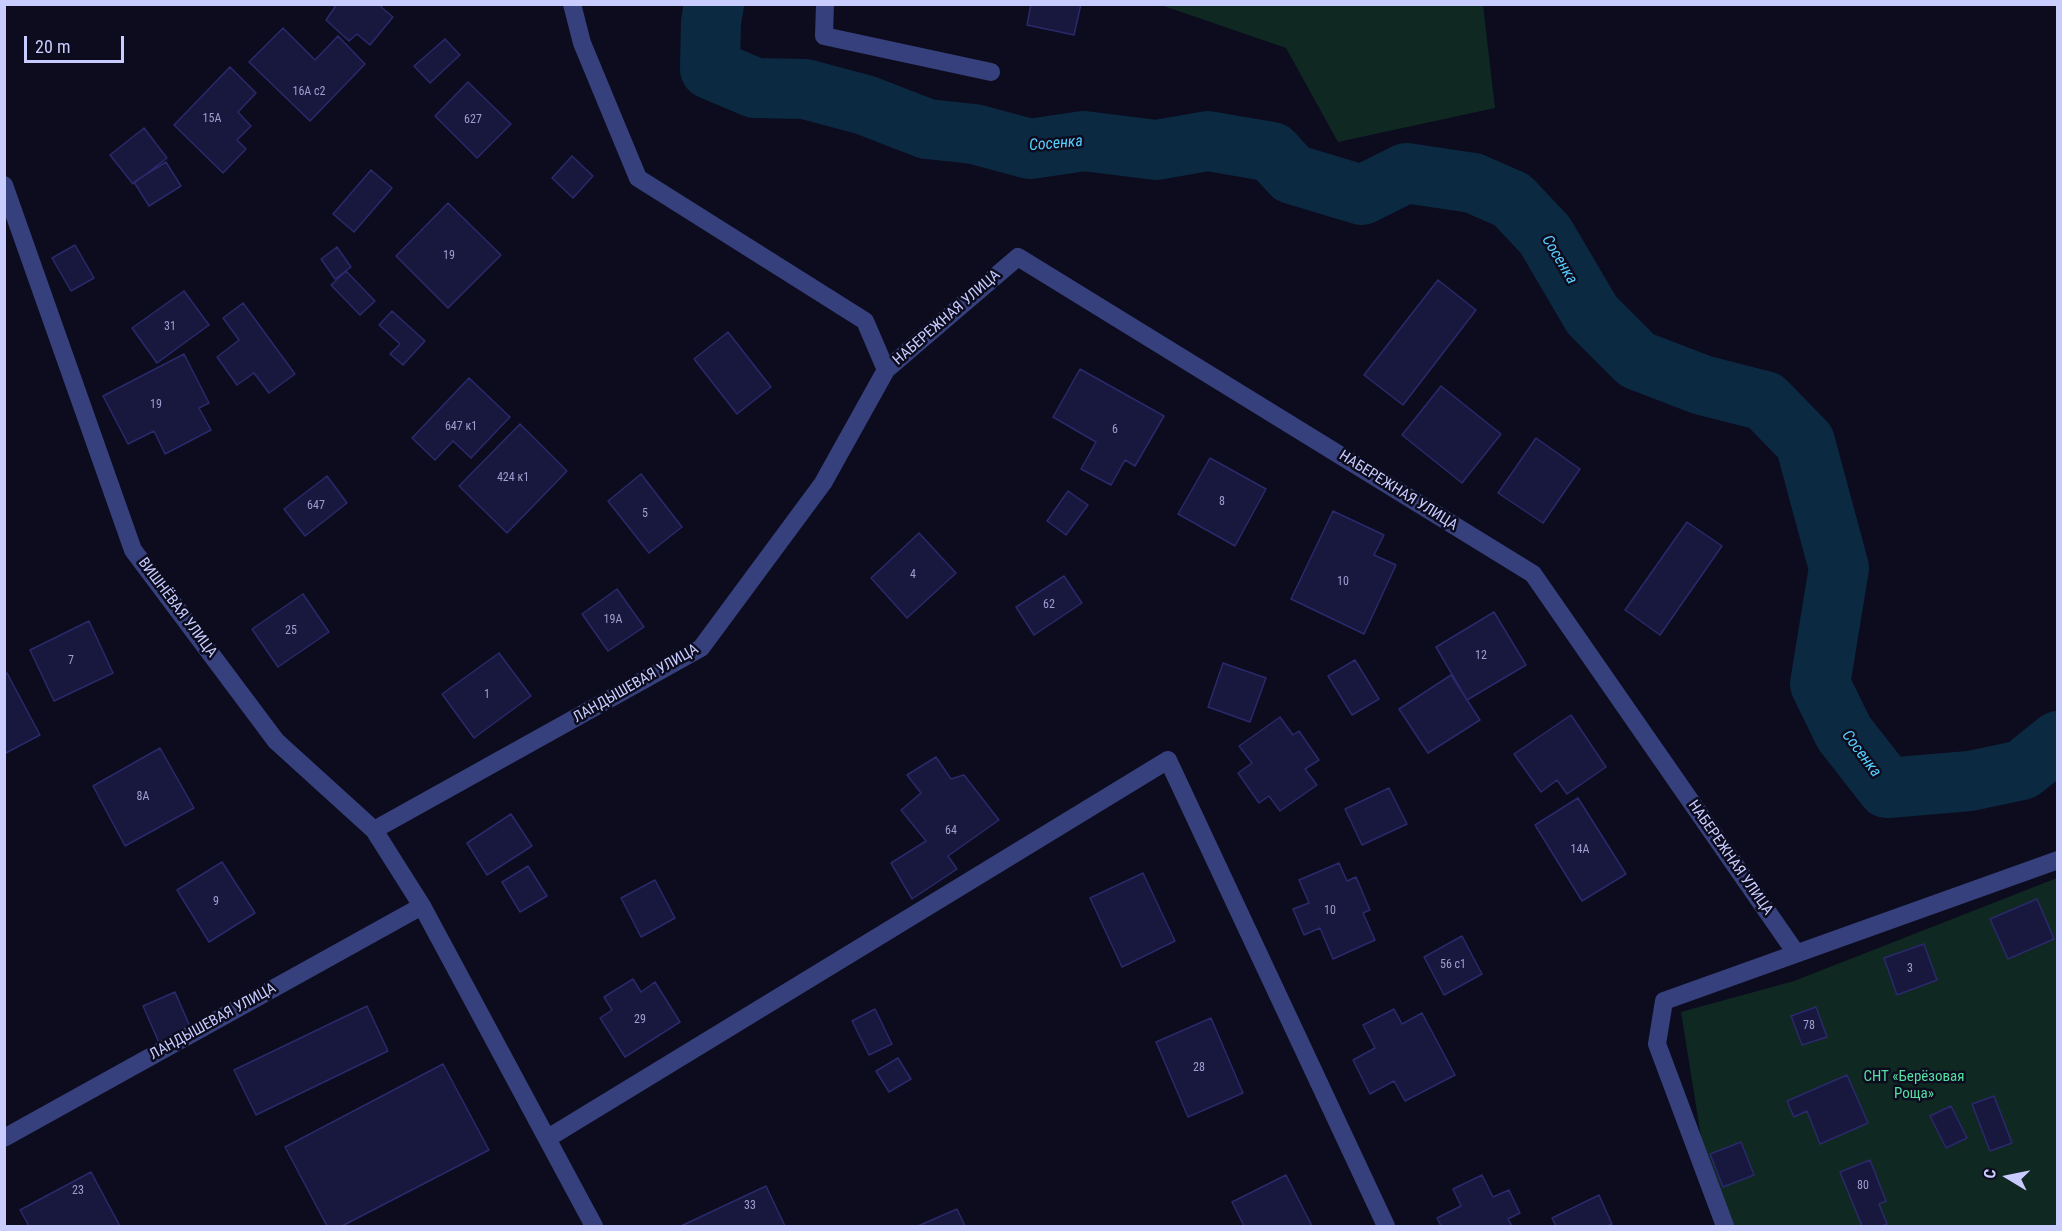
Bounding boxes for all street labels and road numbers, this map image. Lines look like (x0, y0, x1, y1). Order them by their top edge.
street label: НАБЕРЕЖНАЯ УЛИЦА (890, 267, 1004, 369)
street label: НАБЕРЕЖНАЯ УЛИЦА (1336, 447, 1460, 535)
street label: ВИШНЁВАЯ УЛИЦА (134, 555, 220, 661)
street label: ЛАНДЫШЕВАЯ УЛИЦА (570, 641, 702, 727)
street label: НАБЕРЕЖНАЯ УЛИЦА (1684, 797, 1776, 919)
street label: ЛАНДЫШЕВАЯ УЛИЦА (147, 980, 279, 1064)

